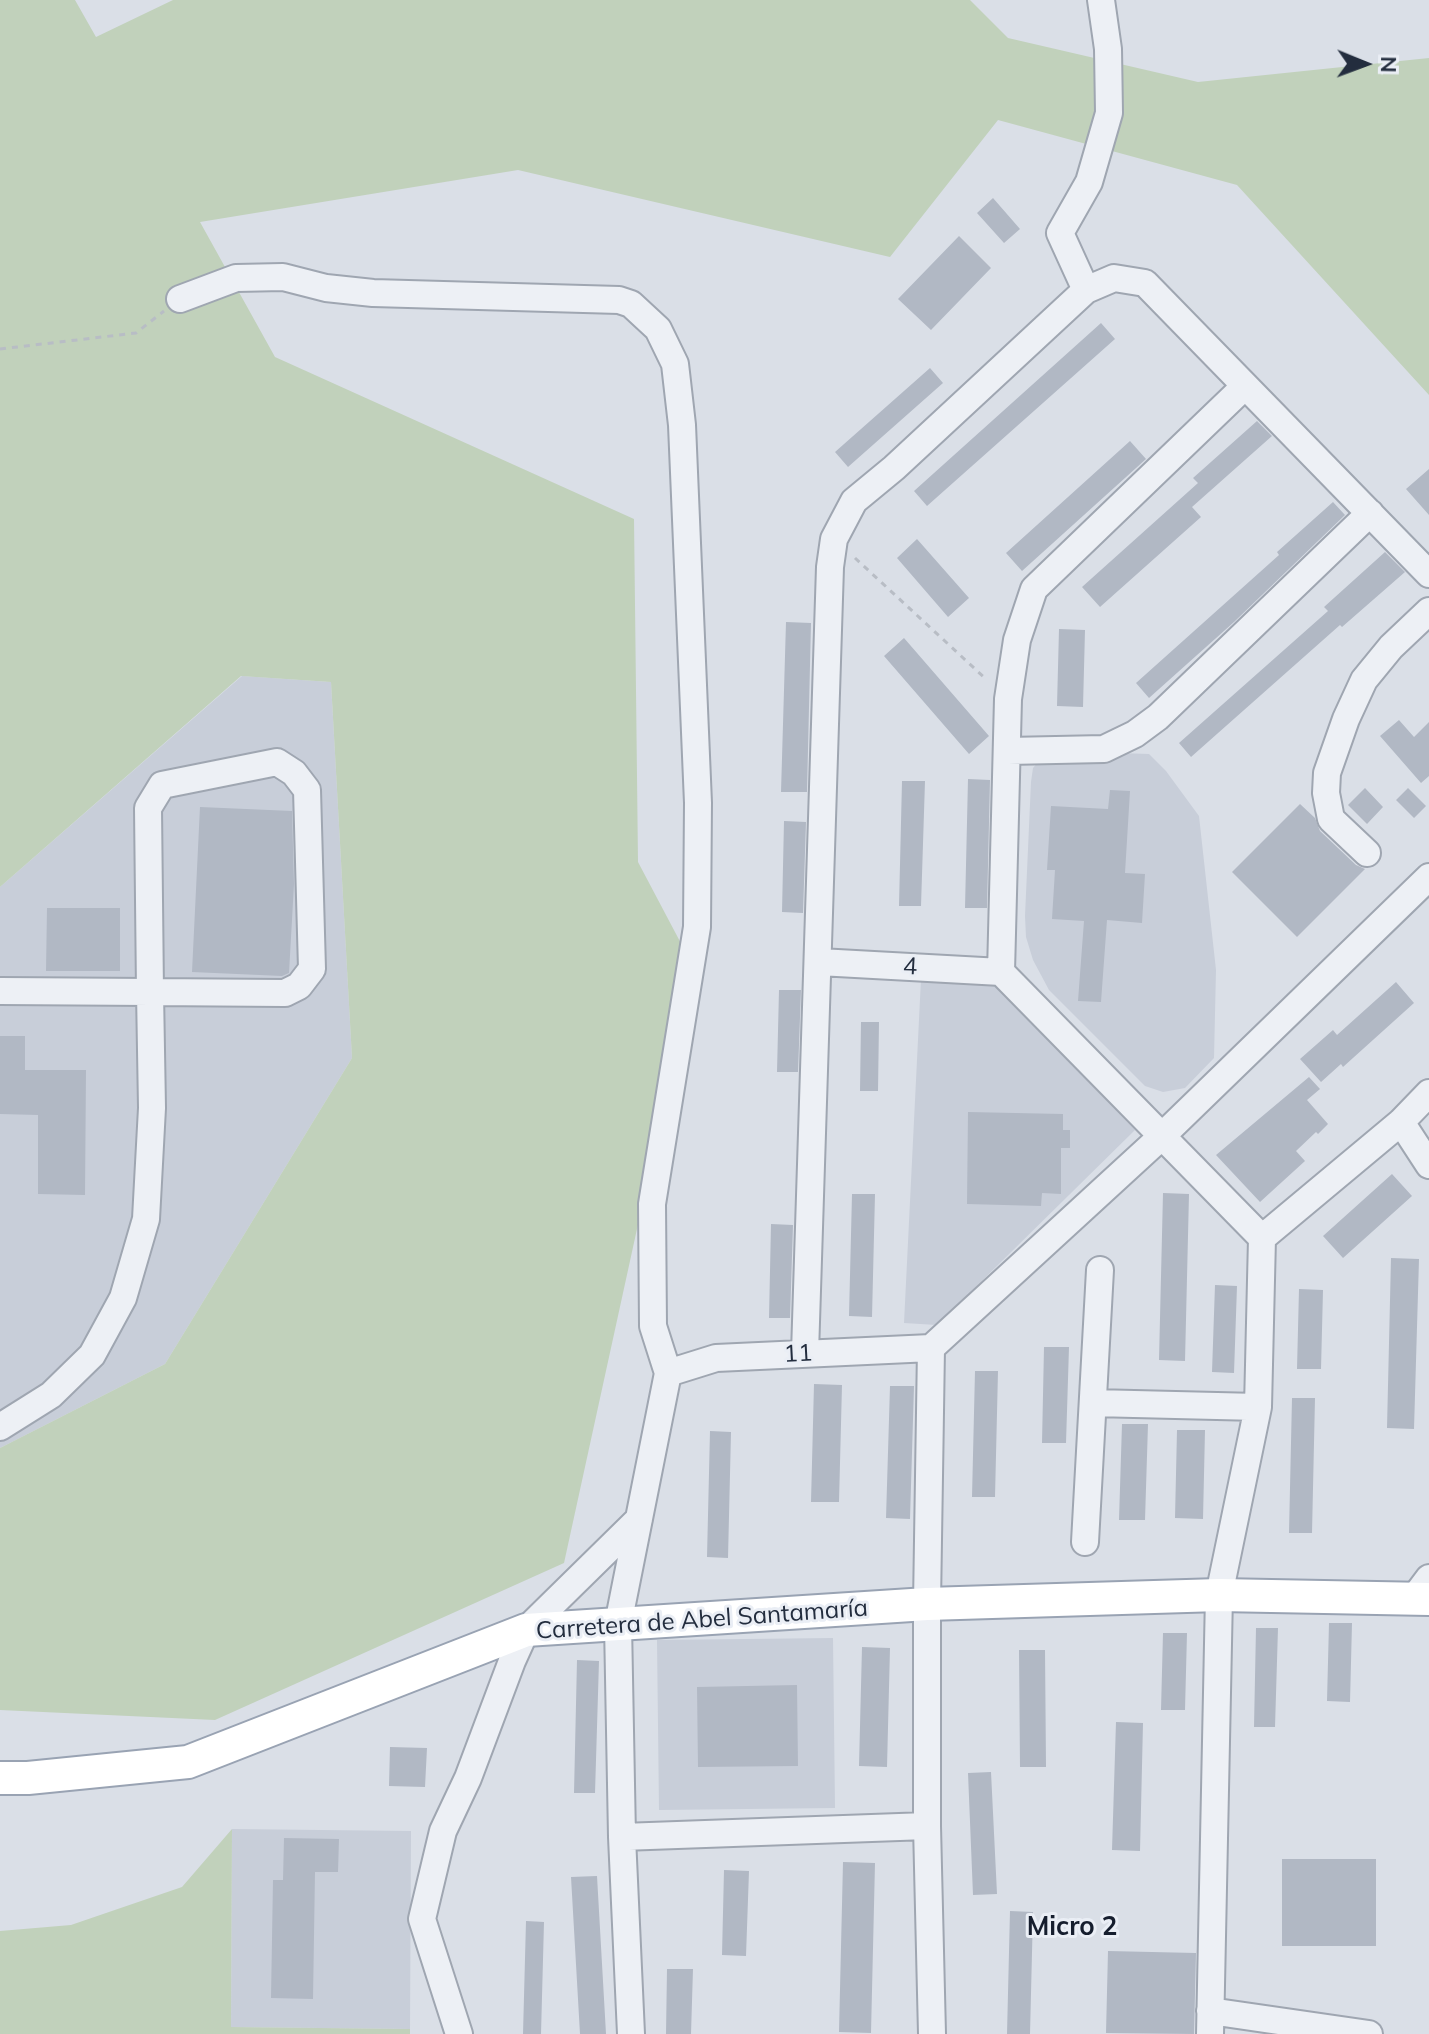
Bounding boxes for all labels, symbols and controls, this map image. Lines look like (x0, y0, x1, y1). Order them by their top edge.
north arrow (1325, 24, 1405, 104)
text: N (1375, 56, 1403, 73)
street label: 4 (902, 952, 918, 982)
street label: 11 (783, 1339, 813, 1369)
street label: Carretera de Abel Santamaría (535, 1594, 869, 1646)
district label: Micro 2 (1027, 1911, 1117, 1943)

